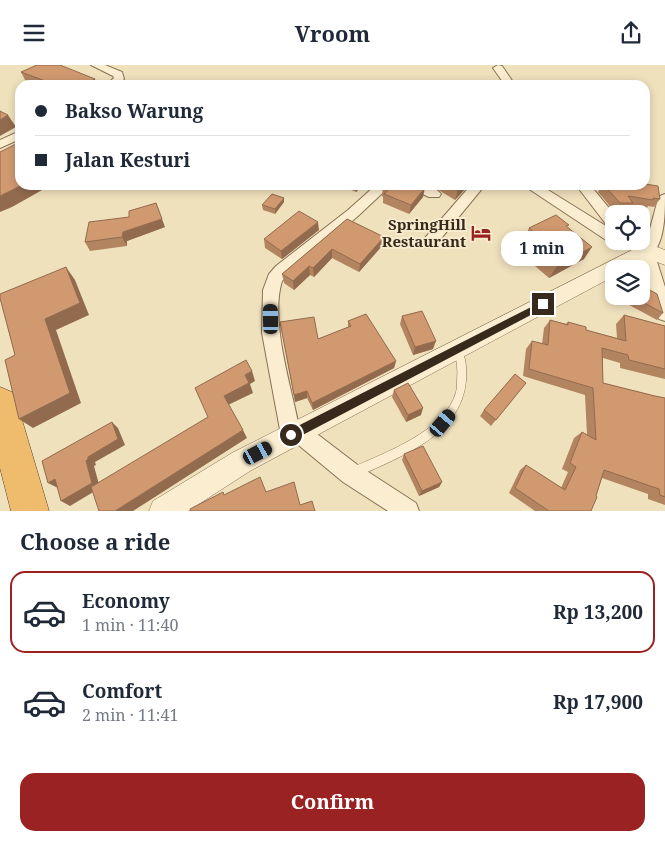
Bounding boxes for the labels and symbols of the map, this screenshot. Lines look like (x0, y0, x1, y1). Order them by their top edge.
place label: SpringHill Restaurant (382, 214, 467, 251)
hotel icon: SpringHill Restaurant (470, 222, 492, 244)
callout: 1 min (502, 231, 584, 267)
route end (532, 293, 554, 315)
car (263, 304, 278, 334)
car (427, 407, 458, 439)
route start (280, 424, 302, 446)
car (241, 439, 274, 467)

